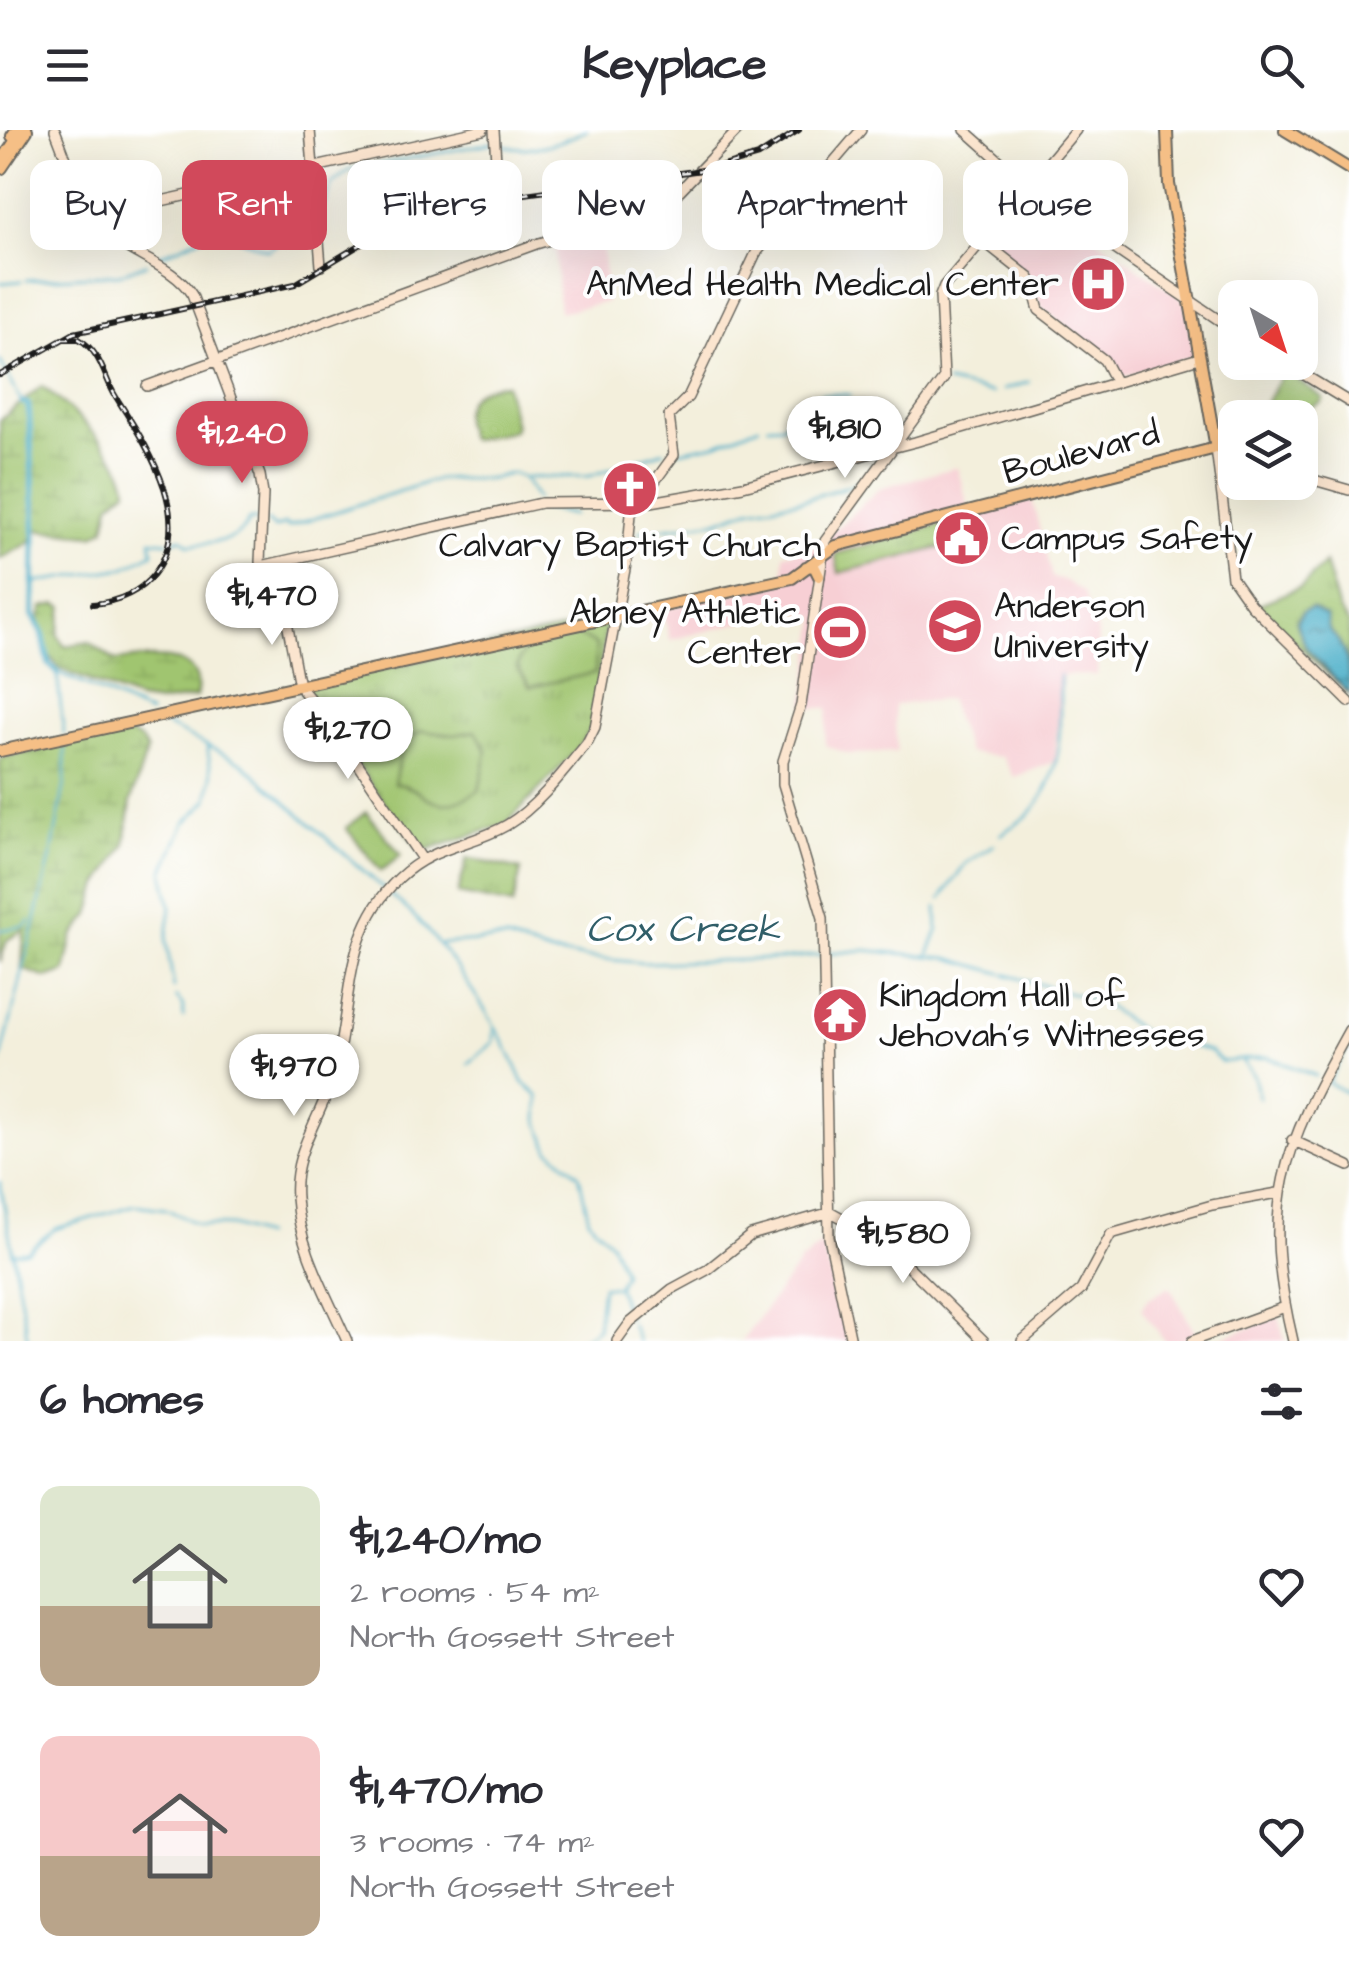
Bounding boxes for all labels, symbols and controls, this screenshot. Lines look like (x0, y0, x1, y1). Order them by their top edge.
text: Keyplace (582, 34, 767, 96)
icon: menu (40, 38, 95, 93)
icon: search (1254, 38, 1309, 93)
chip: Buy (30, 160, 162, 250)
chip: Rent (182, 160, 327, 250)
chip: Filters (347, 160, 522, 250)
chip: New (542, 160, 682, 250)
chip: Apartment (702, 160, 943, 250)
chip: House (963, 160, 1128, 250)
hospital icon: AnMed Health Medical Center (1068, 254, 1128, 314)
place label: AnMed Health Medical Center (586, 260, 1059, 309)
north arrow (1218, 280, 1318, 380)
map controls (1218, 280, 1318, 500)
pin: $1,810 (764, 396, 926, 481)
button: layers (1218, 400, 1318, 500)
pin: $1,240 (161, 401, 323, 486)
text: $1,810 (809, 406, 881, 451)
street label: Boulevard (997, 409, 1165, 497)
text: $1,240 (198, 411, 286, 456)
church icon: Calvary Baptist Church (600, 459, 660, 519)
public building icon: Campus Safety (932, 508, 992, 568)
place label: Campus Safety (1001, 514, 1253, 564)
place label: Calvary Baptist Church (439, 521, 821, 571)
pin: $1,470 (191, 563, 353, 648)
text: $1,470 (227, 573, 317, 618)
place label: Anderson University (994, 582, 1149, 672)
place label: Abney Athletic Center (569, 588, 801, 677)
school or university icon: Anderson University (925, 596, 985, 656)
sports icon: Abney Athletic Center (810, 602, 870, 662)
pin: $1,270 (267, 697, 429, 782)
text: $1,270 (305, 707, 391, 752)
water label: Cox Creek (586, 904, 781, 956)
place label: Kingdom Hall of Jehovah’s Witnesses (879, 971, 1204, 1060)
temple icon: Kingdom Hall of Jehovah’s Witnesses (810, 985, 870, 1045)
pin: $1,970 (213, 1034, 375, 1119)
text: $1,970 (251, 1044, 337, 1089)
pin: $1,580 (822, 1201, 984, 1286)
text: $1,580 (857, 1211, 949, 1256)
text: 6 homes (40, 1372, 204, 1430)
icon: filters (1254, 1374, 1309, 1429)
text: $1,240/mo (350, 1512, 541, 1570)
icon: home (120, 1526, 240, 1646)
icon: heart (1254, 1559, 1309, 1614)
text: 2 rooms · 54 m² (350, 1570, 600, 1615)
text: North Gossett Street (350, 1615, 674, 1660)
text: $1,470/mo (350, 1762, 543, 1820)
icon: home (120, 1776, 240, 1896)
icon: heart (1254, 1809, 1309, 1864)
text: 3 rooms · 74 m² (350, 1820, 595, 1865)
text: North Gossett Street (350, 1865, 674, 1910)

